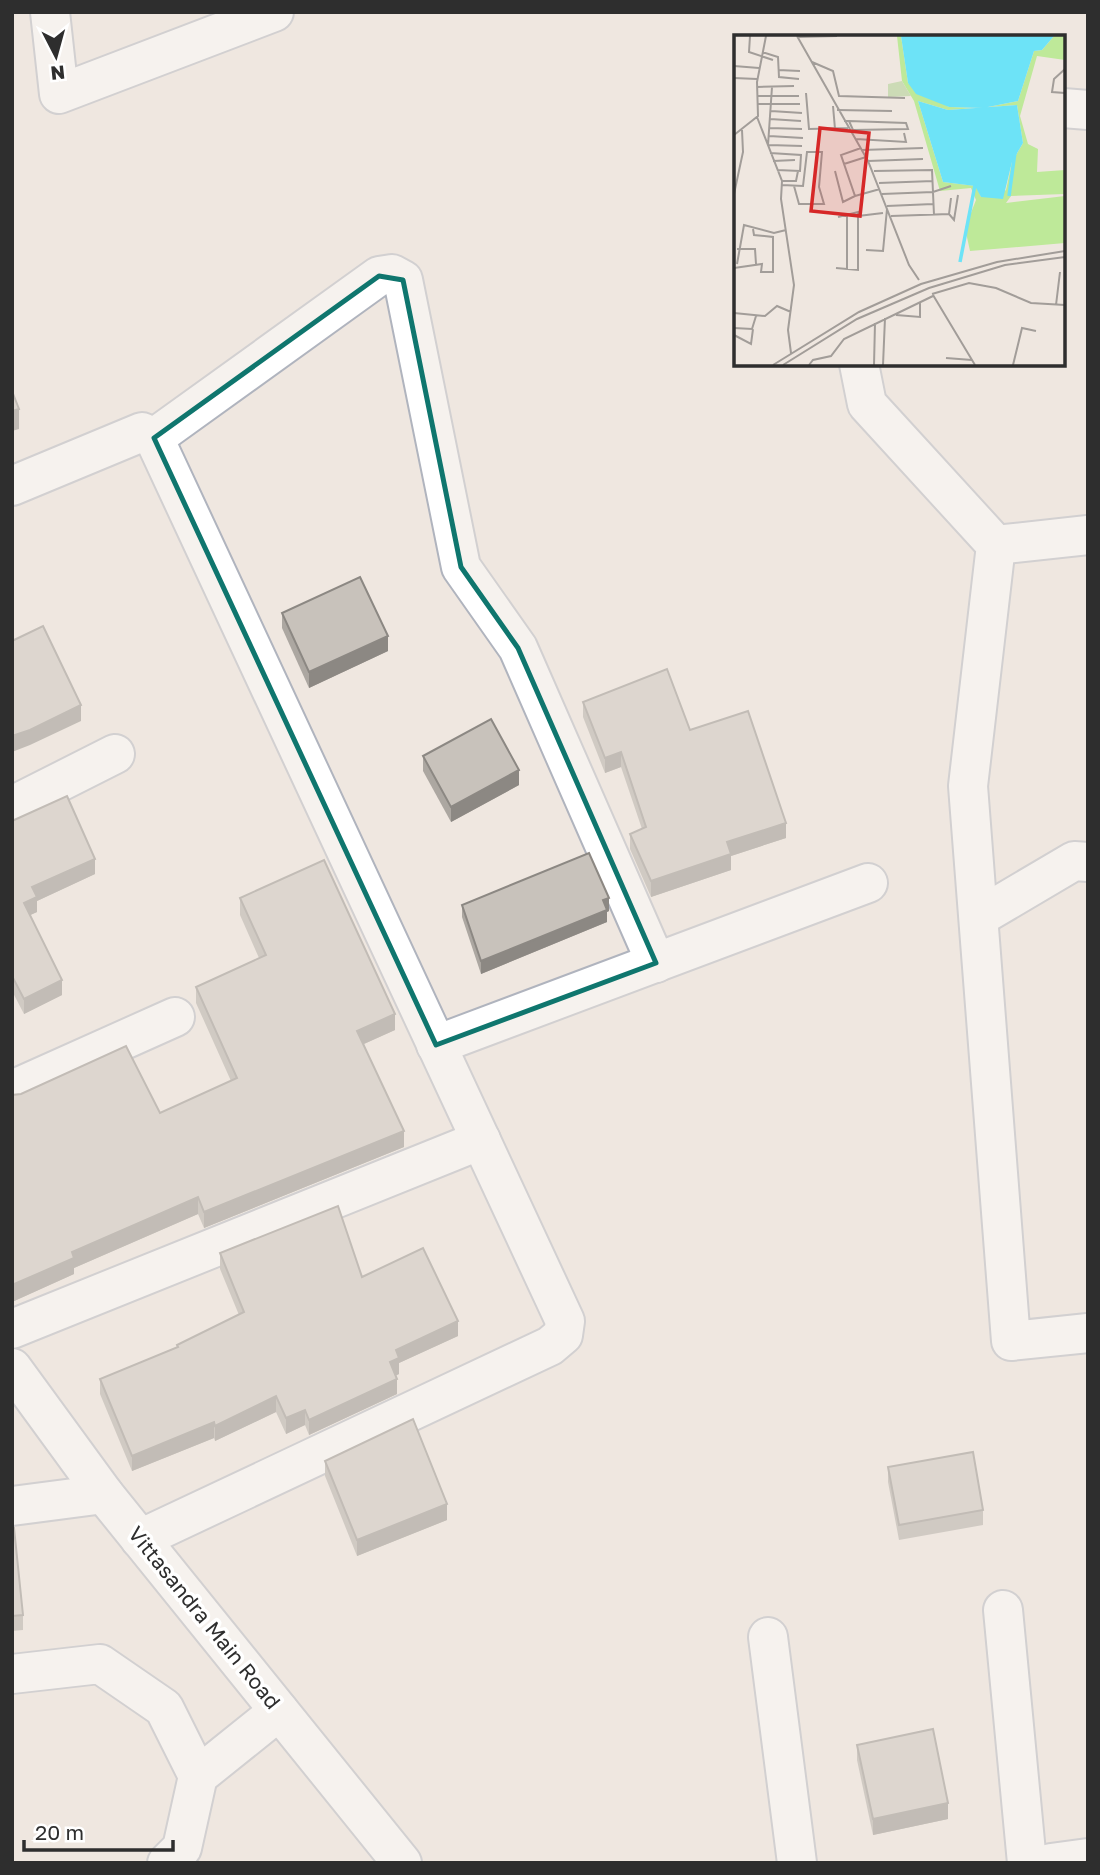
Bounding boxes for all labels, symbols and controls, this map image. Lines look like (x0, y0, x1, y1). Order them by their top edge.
north arrow (21, 21, 91, 91)
inset map (734, 35, 1065, 366)
text: N (49, 61, 66, 86)
street label: Vittasandra Main Road (123, 1521, 286, 1714)
scale bar (24, 1808, 173, 1852)
text: 20 m (35, 1819, 84, 1845)

